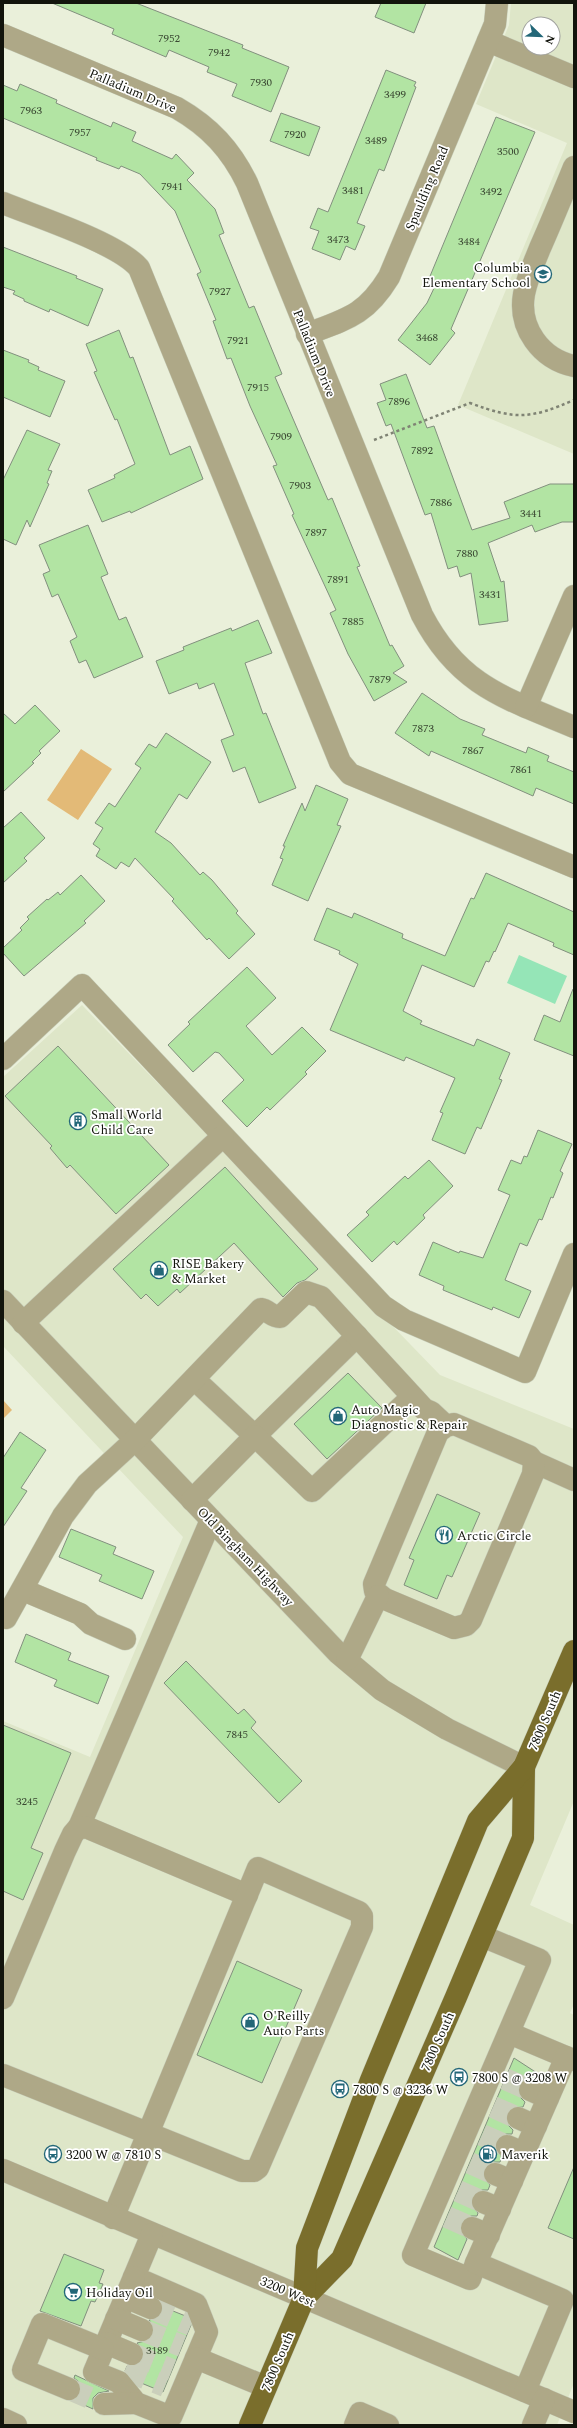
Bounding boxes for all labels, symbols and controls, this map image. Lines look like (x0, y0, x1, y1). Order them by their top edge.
north arrow (521, 16, 561, 56)
house number: 7952 (158, 30, 180, 47)
text: N (540, 32, 559, 47)
house number: 7942 (208, 44, 230, 61)
street label: Palladium Drive (86, 64, 179, 118)
house number: 7930 (250, 74, 272, 91)
house number: 3499 (384, 86, 406, 103)
house number: 7963 (20, 102, 42, 119)
house number: 7957 (69, 124, 91, 141)
house number: 7920 (284, 126, 306, 143)
house number: 3489 (365, 132, 387, 149)
street label: Spaulding Road (400, 143, 454, 234)
house number: 3500 (497, 143, 519, 160)
house number: 7941 (161, 178, 183, 195)
house number: 3481 (342, 182, 364, 199)
house number: 3492 (480, 183, 502, 200)
house number: 3473 (327, 231, 349, 248)
house number: 3484 (458, 233, 480, 250)
place label: Columbia Elementary School (422, 258, 531, 293)
school or university icon: Columbia Elementary School (533, 264, 553, 284)
house number: 7927 (209, 283, 231, 300)
street label: Palladium Drive (287, 306, 341, 400)
house number: 3468 (416, 329, 438, 346)
house number: 7921 (227, 332, 249, 349)
house number: 7915 (247, 379, 269, 396)
house number: 7896 (388, 393, 410, 410)
house number: 7909 (270, 428, 292, 445)
house number: 7892 (411, 442, 433, 459)
house number: 7903 (289, 477, 311, 494)
house number: 7886 (430, 494, 452, 511)
house number: 3441 (520, 505, 542, 522)
house number: 7897 (305, 524, 327, 541)
house number: 7880 (456, 545, 478, 562)
house number: 7891 (327, 571, 349, 588)
house number: 3431 (479, 586, 501, 603)
house number: 7885 (342, 613, 364, 630)
house number: 7879 (369, 671, 391, 688)
house number: 7873 (412, 720, 434, 737)
house number: 7867 (462, 742, 484, 759)
house number: 7861 (510, 761, 532, 778)
place label: Small World Child Care (91, 1105, 162, 1140)
building icon: Small World Child Care (68, 1111, 88, 1131)
place label: RISE Bakery & Market (172, 1254, 245, 1289)
shop icon: RISE Bakery & Market (149, 1260, 169, 1280)
place label: Auto Magic Diagnostic & Repair (351, 1400, 467, 1435)
shop icon: Auto Magic Diagnostic & Repair (328, 1406, 348, 1426)
street label: Old Bingham Highway (192, 1502, 299, 1611)
restaurant icon: Arctic Circle (434, 1525, 454, 1545)
place label: Arctic Circle (457, 1526, 531, 1546)
street label: 7800 South (523, 1687, 567, 1753)
house number: 7845 (226, 1726, 248, 1743)
house number: 3245 (16, 1793, 38, 1810)
place label: O'Reilly Auto Parts (263, 2006, 324, 2041)
street label: 7800 South (416, 2008, 460, 2074)
shop icon: O'Reilly Auto Parts (240, 2012, 260, 2032)
bus stop icon: 7800 S @ 3208 W (449, 2067, 469, 2087)
place label: 7800 S @ 3208 W (472, 2068, 567, 2088)
bus stop icon: 7800 S @ 3236 W (330, 2079, 350, 2099)
place label: 7800 S @ 3236 W (353, 2080, 448, 2100)
bus stop icon: 3200 W @ 7810 S (43, 2144, 63, 2164)
fuel station icon: Maverik (478, 2144, 498, 2164)
place label: 3200 W @ 7810 S (66, 2145, 161, 2165)
place label: Maverik (501, 2145, 549, 2165)
street label: 3200 West (257, 2271, 319, 2313)
supermarket icon: Holiday Oil (63, 2282, 83, 2302)
place label: Holiday Oil (86, 2283, 153, 2303)
street label: 7800 South (256, 2328, 300, 2394)
house number: 3189 (146, 2342, 168, 2359)

